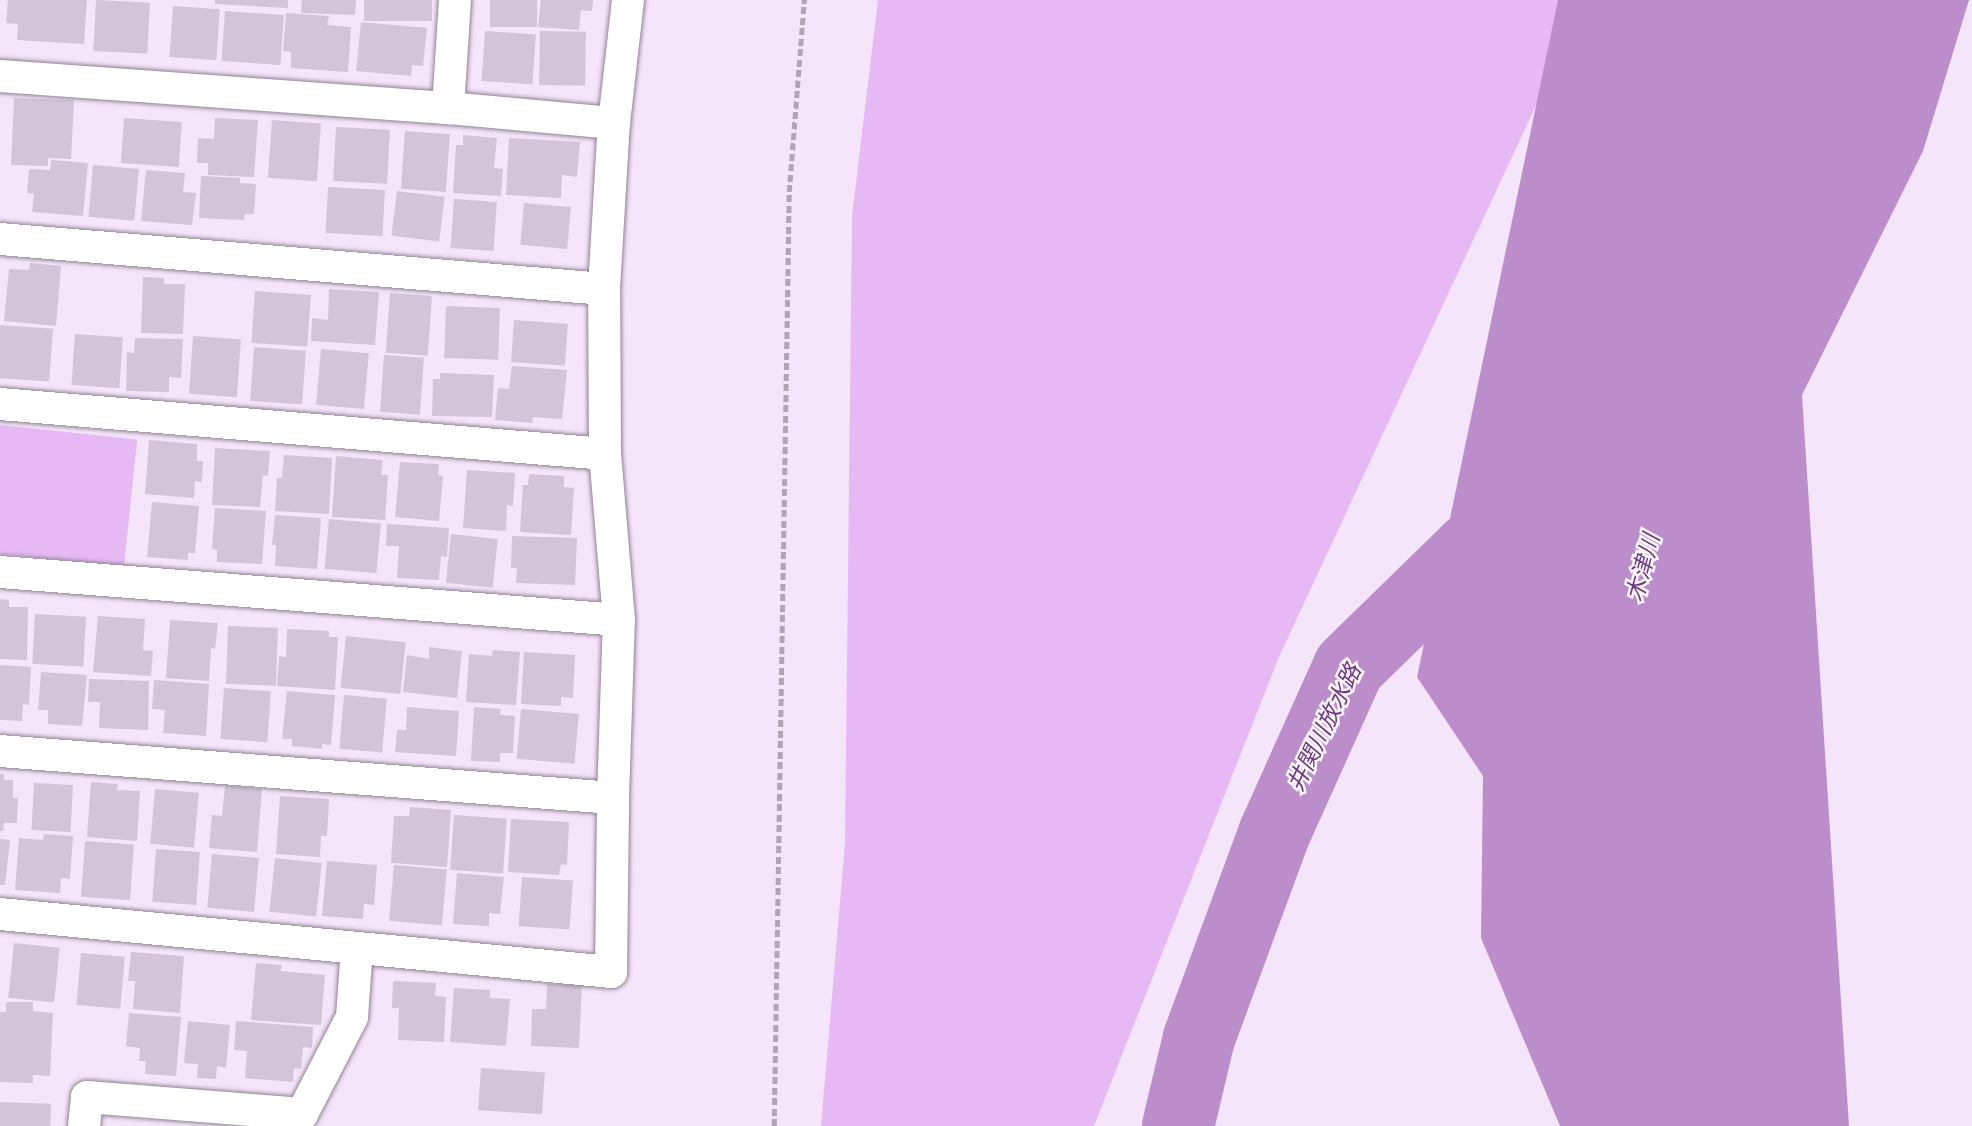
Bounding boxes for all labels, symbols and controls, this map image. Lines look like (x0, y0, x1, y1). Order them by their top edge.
water label: 木津川 (1622, 531, 1666, 605)
water label: 井関川放水路 (1282, 660, 1368, 796)

